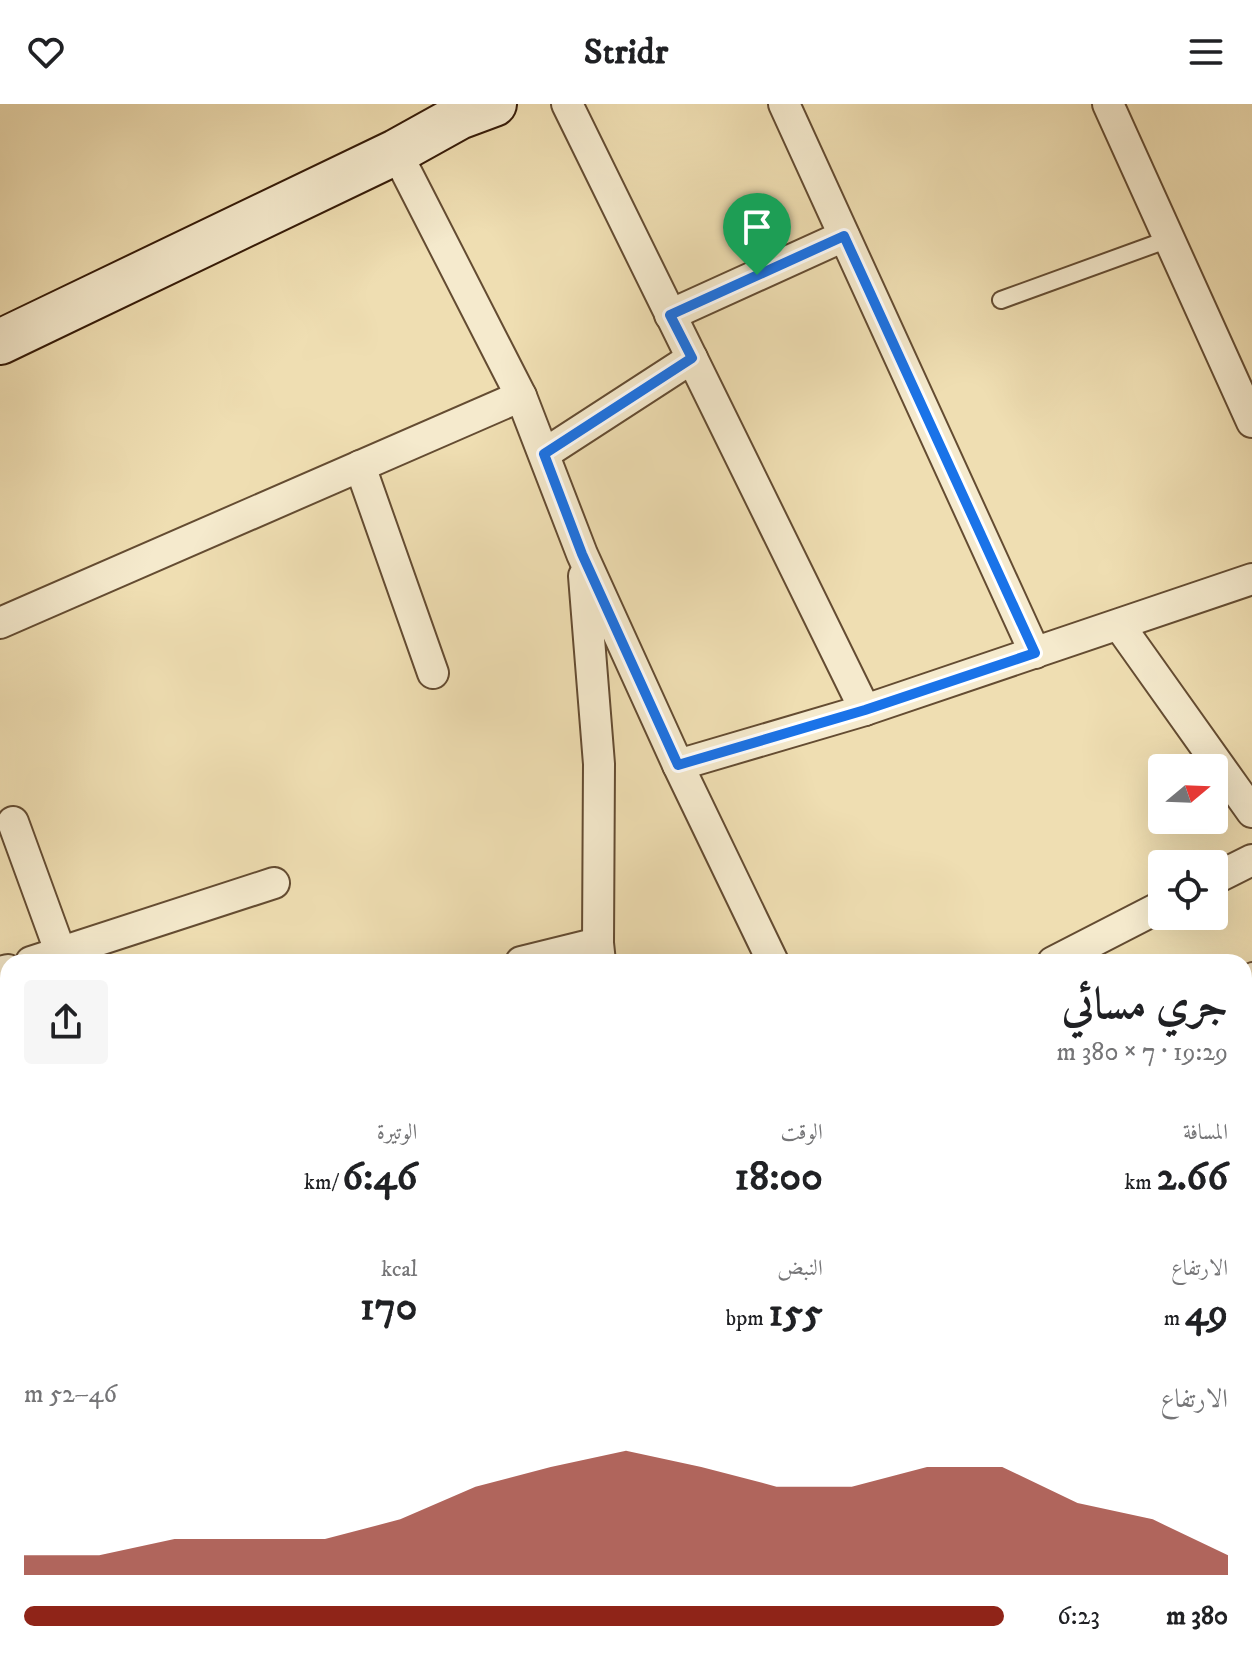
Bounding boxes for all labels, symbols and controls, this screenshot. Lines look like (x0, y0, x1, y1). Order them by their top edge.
icon: heart (24, 30, 68, 74)
text: Stridr (584, 30, 668, 75)
icon: menu (1184, 30, 1228, 74)
pin (723, 193, 791, 275)
icon: arrive (735, 205, 779, 249)
north arrow (1148, 754, 1228, 834)
map controls (1148, 754, 1228, 930)
button: locate (1148, 850, 1228, 930)
text: جري مسائي (1062, 978, 1228, 1033)
button: share (24, 980, 108, 1064)
text: 19:29 · 7 × 380 m (1057, 1036, 1228, 1069)
text: الوتيرة (377, 1119, 417, 1146)
text: الوقت (781, 1119, 823, 1146)
text: المسافة (1183, 1119, 1228, 1146)
text: 6:46 (342, 1153, 417, 1203)
text: 18:00 (734, 1153, 823, 1203)
text: 2.66 (1157, 1153, 1228, 1203)
text: /km (304, 1169, 342, 1196)
text: km (1124, 1169, 1157, 1196)
text: النبض (777, 1255, 823, 1282)
text: الارتفاع (1171, 1255, 1228, 1282)
text: kcal (381, 1256, 417, 1283)
text: 170 (360, 1283, 417, 1333)
text: 155 (768, 1289, 823, 1339)
text: 49 (1185, 1289, 1228, 1339)
text: bpm (726, 1305, 768, 1332)
text: m (1164, 1305, 1185, 1332)
text: 46–52 m (24, 1378, 117, 1411)
text: الارتفاع (1161, 1383, 1228, 1416)
text: 6:23 (1057, 1600, 1100, 1633)
text: 380 m (1166, 1600, 1228, 1633)

